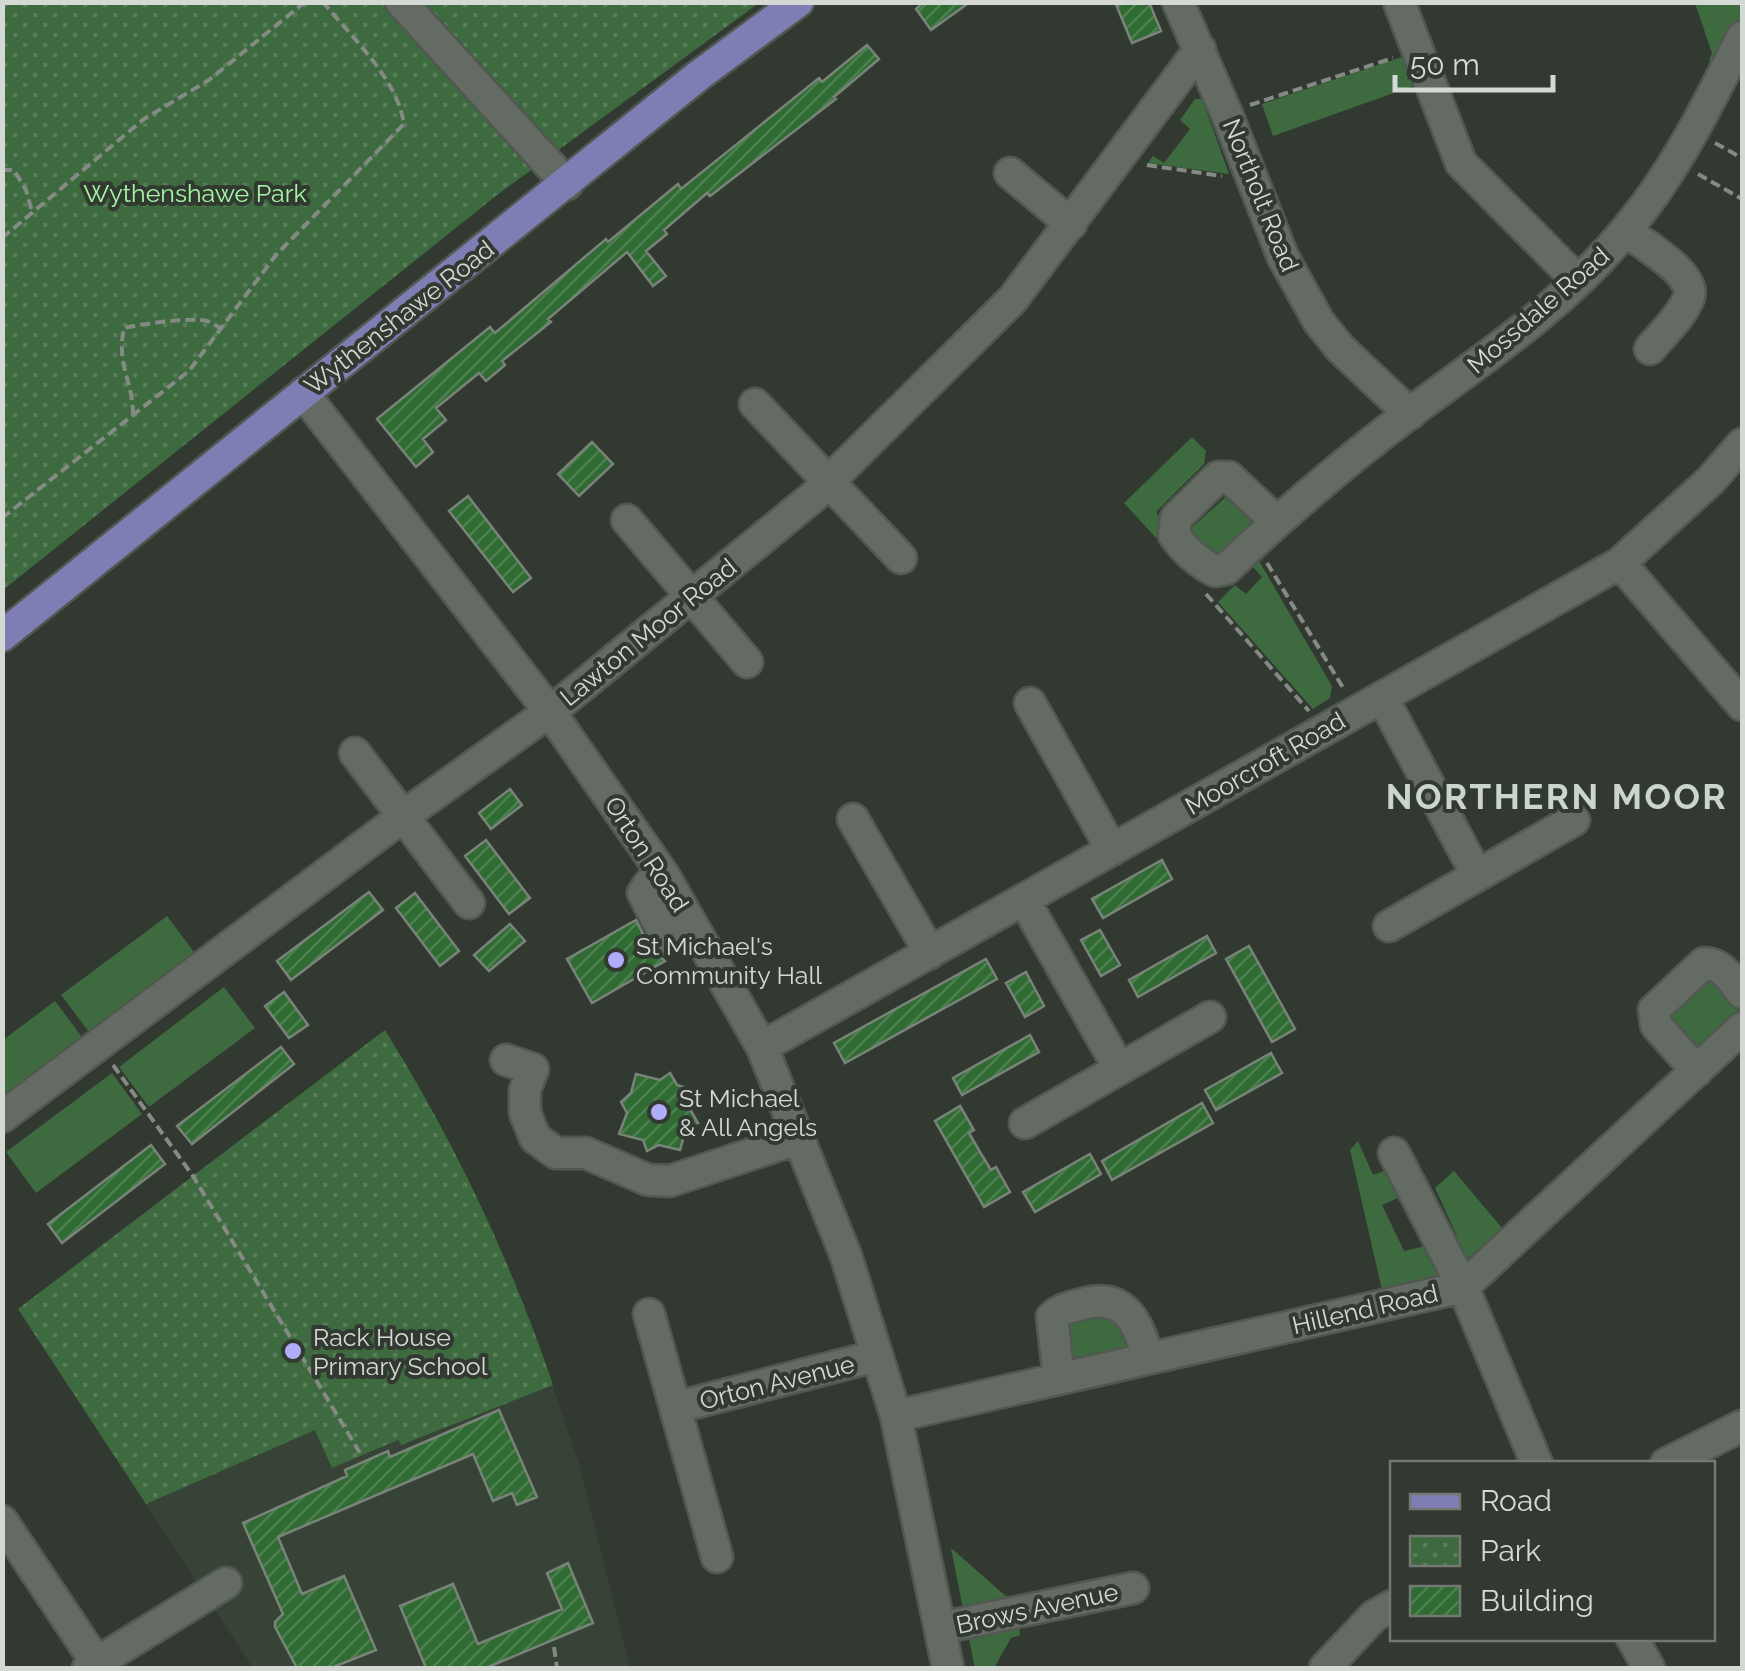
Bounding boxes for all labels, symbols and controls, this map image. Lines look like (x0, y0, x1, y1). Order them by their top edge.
scale bar (1395, 30, 1552, 92)
text: 50 m (1410, 47, 1480, 82)
street label: Northolt Road (1217, 114, 1305, 276)
park label: Wythenshawe Park (83, 178, 307, 208)
street label: Wythenshawe Road (298, 234, 500, 400)
street label: Mossdale Road (1461, 240, 1615, 380)
street label: Lawton Moor Road (554, 552, 742, 712)
street label: Moorcroft Road (1180, 705, 1350, 821)
district label: NORTHERN MOOR (1386, 776, 1728, 817)
street label: Orton Road (599, 791, 695, 917)
place label: St Michael's Community Hall (636, 931, 822, 990)
marker: St Michael's Community Hall (605, 949, 627, 971)
place label: St Michael & All Angels (679, 1083, 817, 1142)
marker: St Michael & All Angels (648, 1101, 670, 1123)
street label: Hillend Road (1289, 1278, 1441, 1340)
place label: Rack House Primary School (313, 1322, 488, 1381)
marker: Rack House Primary School (282, 1340, 304, 1362)
street label: Orton Avenue (697, 1348, 857, 1416)
legend (1390, 1461, 1715, 1641)
text: Road (1480, 1483, 1552, 1518)
text: Park (1480, 1533, 1541, 1568)
street label: Brows Avenue (953, 1576, 1121, 1640)
text: Building (1480, 1583, 1594, 1618)

